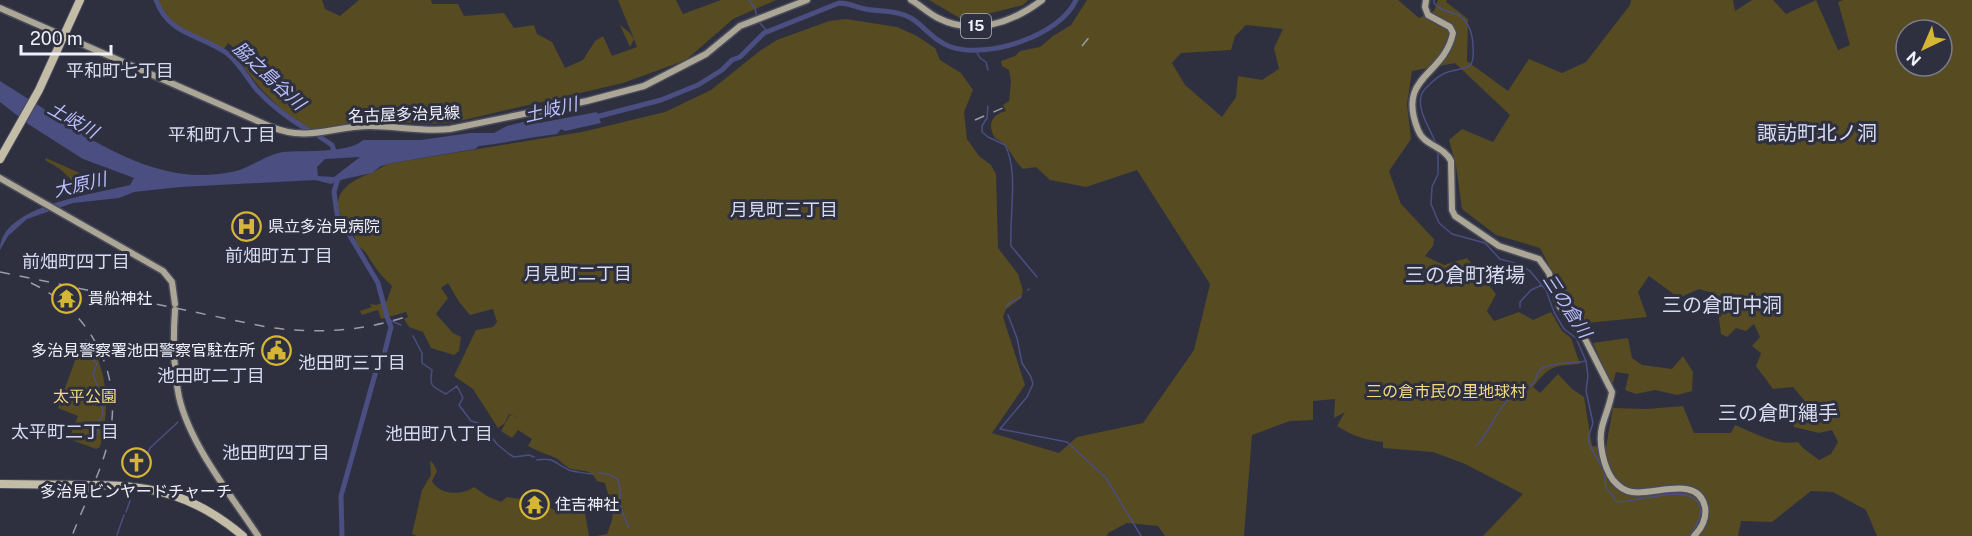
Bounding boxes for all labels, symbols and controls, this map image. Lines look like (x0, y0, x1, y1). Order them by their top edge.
road number: 15 (961, 14, 991, 38)
scale bar (21, 18, 111, 56)
north arrow (1894, 18, 1954, 78)
text: 200 m (30, 28, 83, 49)
water label: 脇之島谷川 (229, 37, 311, 115)
text: N (1903, 47, 1925, 70)
district label: 平和町七丁目 (66, 60, 174, 81)
water label: 土岐川 (522, 93, 582, 126)
water label: 土岐川 (45, 97, 104, 143)
street label: 名古屋多治見線 (348, 103, 460, 126)
district label: 諏訪町北ノ洞 (1757, 121, 1877, 145)
district label: 平和町八丁目 (168, 124, 276, 145)
water label: 大原川 (51, 168, 111, 201)
district label: 月見町三丁目 (730, 199, 838, 220)
hospital icon: 県立多治見病院 (231, 210, 263, 242)
place label: 県立多治見病院 (268, 217, 380, 236)
district label: 前畑町五丁目 (225, 245, 333, 266)
district label: 前畑町四丁目 (22, 251, 130, 272)
district label: 月見町二丁目 (524, 263, 632, 284)
district label: 三の倉町猪場 (1405, 263, 1525, 287)
water label: 三の倉川 (1539, 270, 1597, 343)
temple icon: 貴船神社 (51, 282, 83, 314)
place label: 貴船神社 (88, 289, 152, 308)
district label: 三の倉町中洞 (1662, 293, 1782, 317)
public building icon: 多治見警察署池田警察官駐在所 (260, 334, 292, 366)
place label: 多治見警察署池田警察官駐在所 (31, 341, 255, 360)
district label: 池田町三丁目 (298, 352, 406, 373)
district label: 池田町二丁目 (157, 365, 265, 386)
park label: 三の倉市民の里地球村 (1366, 382, 1526, 401)
park label: 太平公園 (53, 387, 117, 406)
district label: 三の倉町縄手 (1718, 401, 1838, 425)
district label: 太平町二丁目 (11, 421, 119, 442)
district label: 池田町八丁目 (385, 423, 493, 444)
district label: 池田町四丁目 (222, 442, 330, 463)
church icon: 多治見ビンヤードチャーチ (120, 447, 152, 479)
place label: 多治見ビンヤードチャーチ (40, 482, 232, 501)
temple icon: 住吉神社 (518, 488, 550, 520)
place label: 住吉神社 (555, 495, 619, 514)

